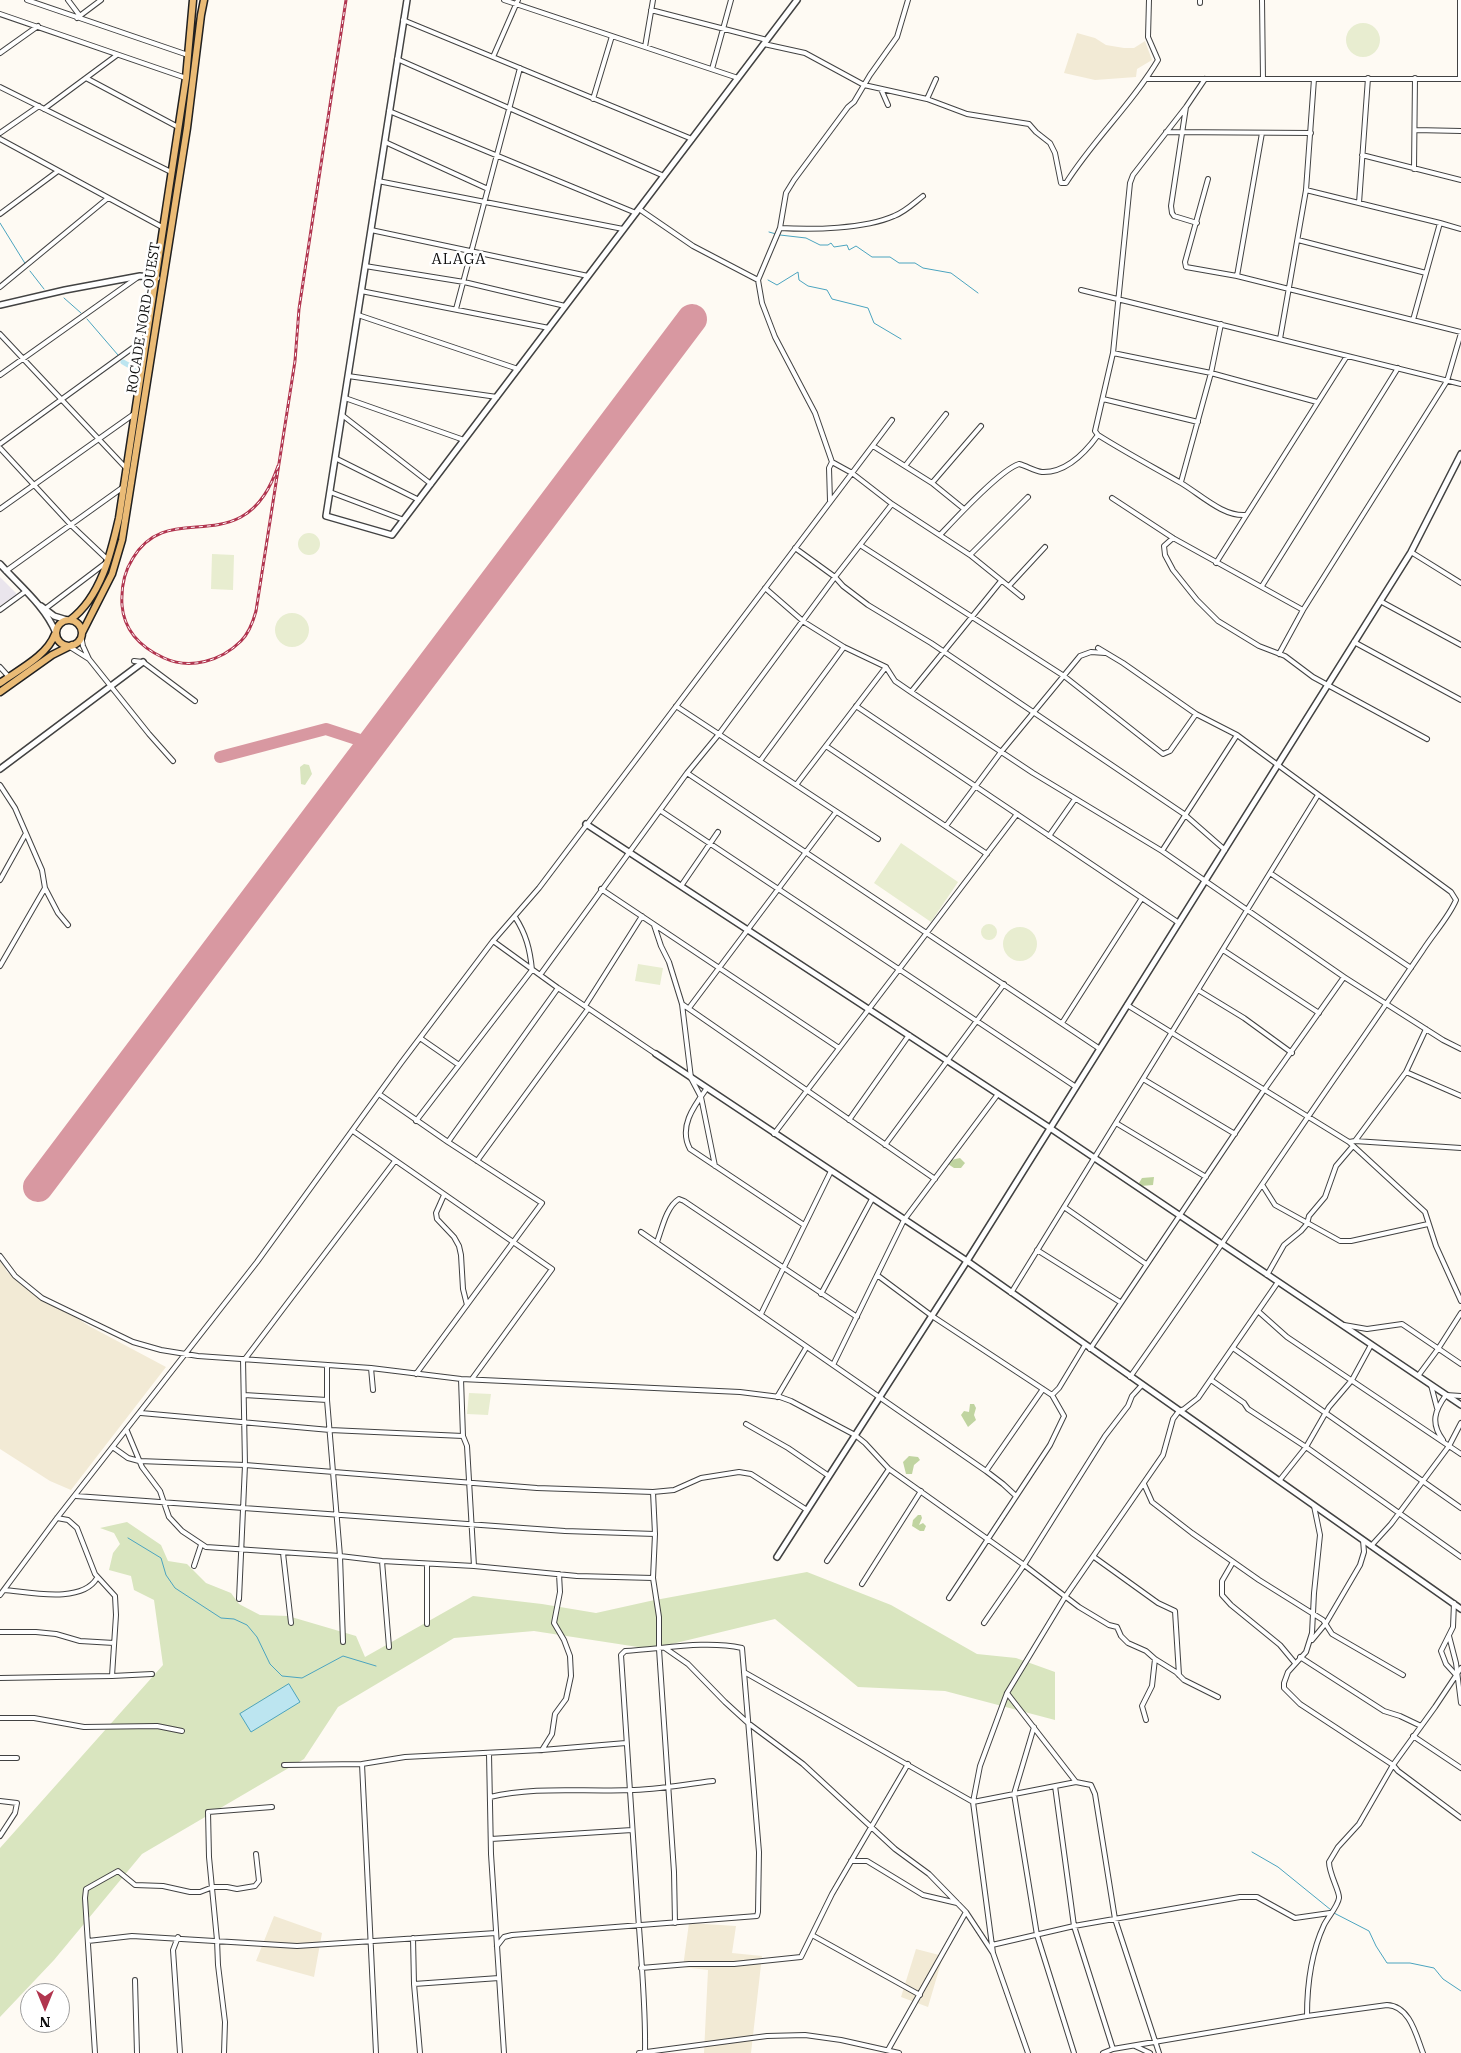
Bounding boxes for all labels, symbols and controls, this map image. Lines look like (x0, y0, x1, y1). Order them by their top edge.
street label: ROCADE NORD-OUEST (124, 241, 164, 395)
district label: ALAGA (431, 251, 487, 269)
north arrow (20, 1983, 70, 2033)
text: N (39, 2013, 51, 2031)

